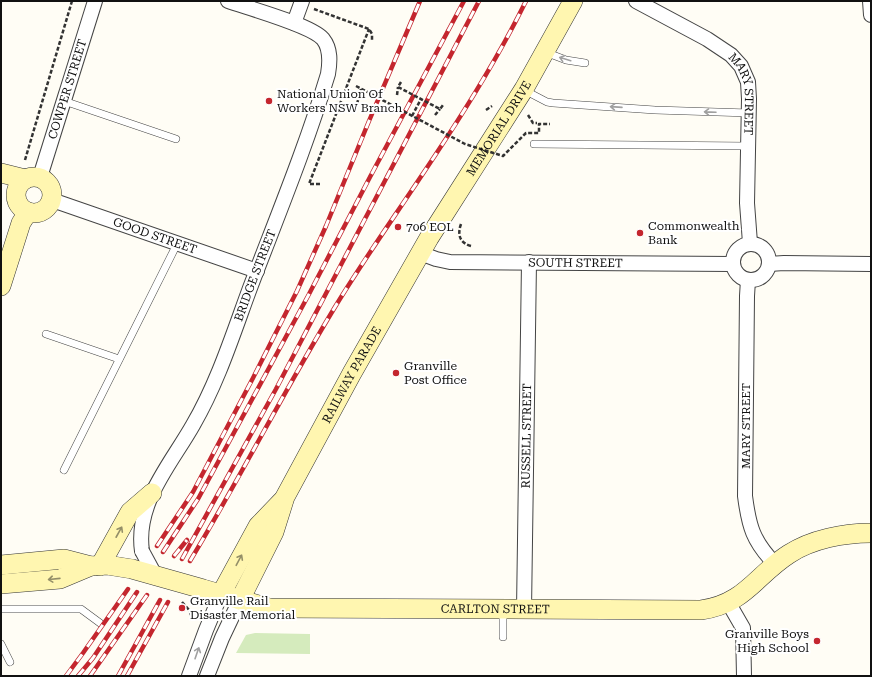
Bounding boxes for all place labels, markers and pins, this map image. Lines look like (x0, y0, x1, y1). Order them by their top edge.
place label: National Union Of Workers NSW Branch (277, 87, 402, 115)
marker: National Union Of Workers NSW Branch (264, 96, 274, 106)
place label: Commonwealth Bank (648, 219, 740, 247)
place label: 706 EOL (406, 220, 454, 234)
marker: 706 EOL (393, 222, 403, 232)
marker: Commonwealth Bank (635, 228, 645, 238)
place label: Granville Post Office (404, 359, 467, 387)
marker: Granville Post Office (391, 368, 401, 378)
place label: Granville Rail Disaster Memorial (190, 594, 295, 622)
marker: Granville Rail Disaster Memorial (177, 603, 187, 613)
place label: Granville Boys High School (725, 627, 809, 655)
marker: Granville Boys High School (812, 636, 822, 646)

